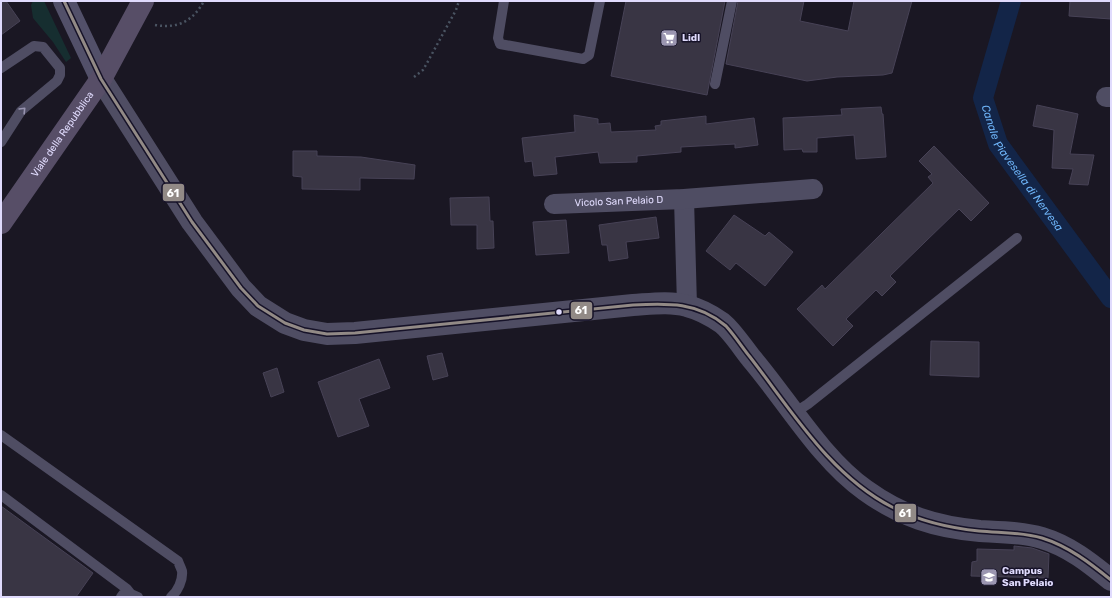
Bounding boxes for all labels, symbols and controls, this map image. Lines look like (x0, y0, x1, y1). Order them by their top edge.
supermarket icon: Lidl (659, 28, 679, 48)
place label: Lidl (682, 32, 700, 44)
street label: Viale della Repubblica (29, 89, 96, 179)
water label: Canale Piavesella di Nervesa (979, 103, 1066, 234)
one-way arrow (18, 107, 26, 115)
line badge: 61 (162, 183, 185, 202)
text: 61 (167, 187, 179, 200)
street label: Vicolo San Pelaio D (574, 194, 664, 209)
line badge: 61 (570, 301, 593, 320)
text: 61 (575, 304, 587, 317)
unlabelled marker (554, 307, 564, 317)
line badge: 61 (894, 503, 917, 523)
text: 61 (899, 507, 911, 520)
place label: Campus San Pelaio (1002, 565, 1053, 589)
school or university icon: Campus San Pelaio (979, 567, 999, 587)

